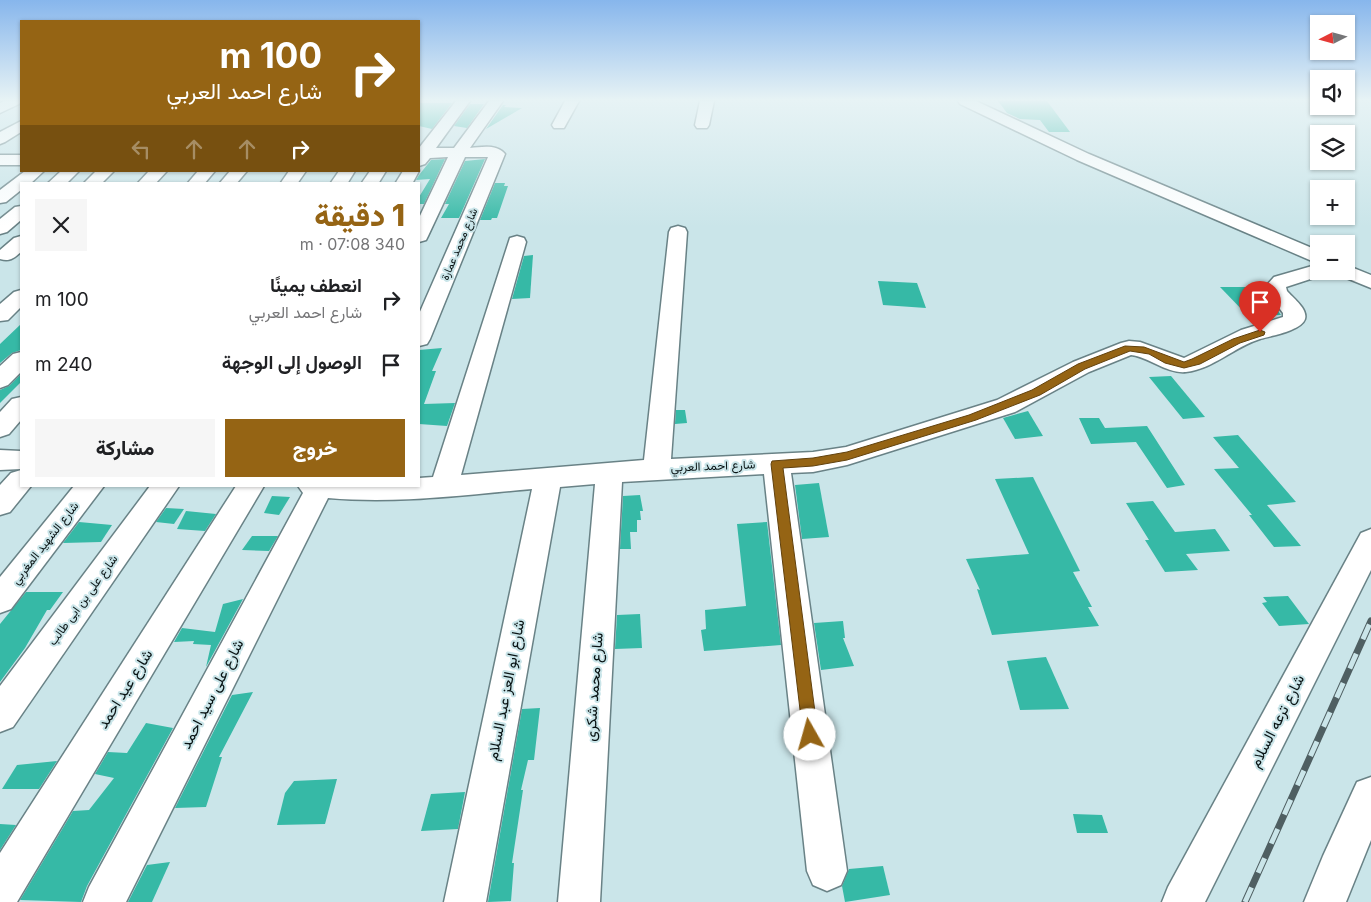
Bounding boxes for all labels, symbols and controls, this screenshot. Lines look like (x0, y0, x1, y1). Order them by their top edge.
north arrow (1310, 15, 1355, 60)
map controls (1310, 15, 1355, 280)
text: 100 m (219, 34, 322, 76)
icon: right (340, 40, 405, 105)
button: sound (1310, 70, 1355, 115)
text: شارع احمد العربي (166, 78, 322, 104)
button: layers (1310, 125, 1355, 170)
icon: left (127, 135, 155, 163)
icon: ahead (180, 135, 208, 163)
icon: ahead (233, 135, 261, 163)
icon: right (286, 135, 314, 163)
button: + (1310, 180, 1355, 225)
text: 1 دقيقة (314, 197, 405, 233)
button: close (35, 199, 87, 251)
street label: شارع محمد عمارة (438, 206, 481, 282)
text: 340 m · 07:08 (300, 234, 405, 254)
button: − (1310, 235, 1355, 280)
text: انعطف يمينًا (270, 274, 362, 297)
pin (1239, 281, 1281, 332)
icon: right (377, 286, 405, 314)
text: 100 m (35, 288, 89, 311)
icon: arrive (1246, 288, 1274, 316)
text: شارع احمد العربي (249, 302, 362, 322)
text: الوصول إلى الوجهة (222, 351, 362, 374)
icon: arrive (377, 351, 405, 379)
text: 240 m (35, 353, 93, 376)
button: مشاركة (35, 419, 215, 477)
button: خروج (225, 419, 405, 477)
street label: شارع احمد العربي (670, 457, 756, 477)
street label: شارع الشهيد المغربي (8, 498, 84, 589)
street label: شارع على بن ابى طالب (45, 551, 122, 649)
street label: شارع ابو العز عبد السلام (483, 618, 530, 762)
street label: شارع محمد شكرى (580, 632, 609, 742)
street label: شارع على سيد احمد (176, 636, 249, 753)
street label: شارع عيد احمد (93, 645, 158, 733)
street label: شارع ترعه السلام (1245, 671, 1310, 771)
position arrow (783, 708, 835, 760)

